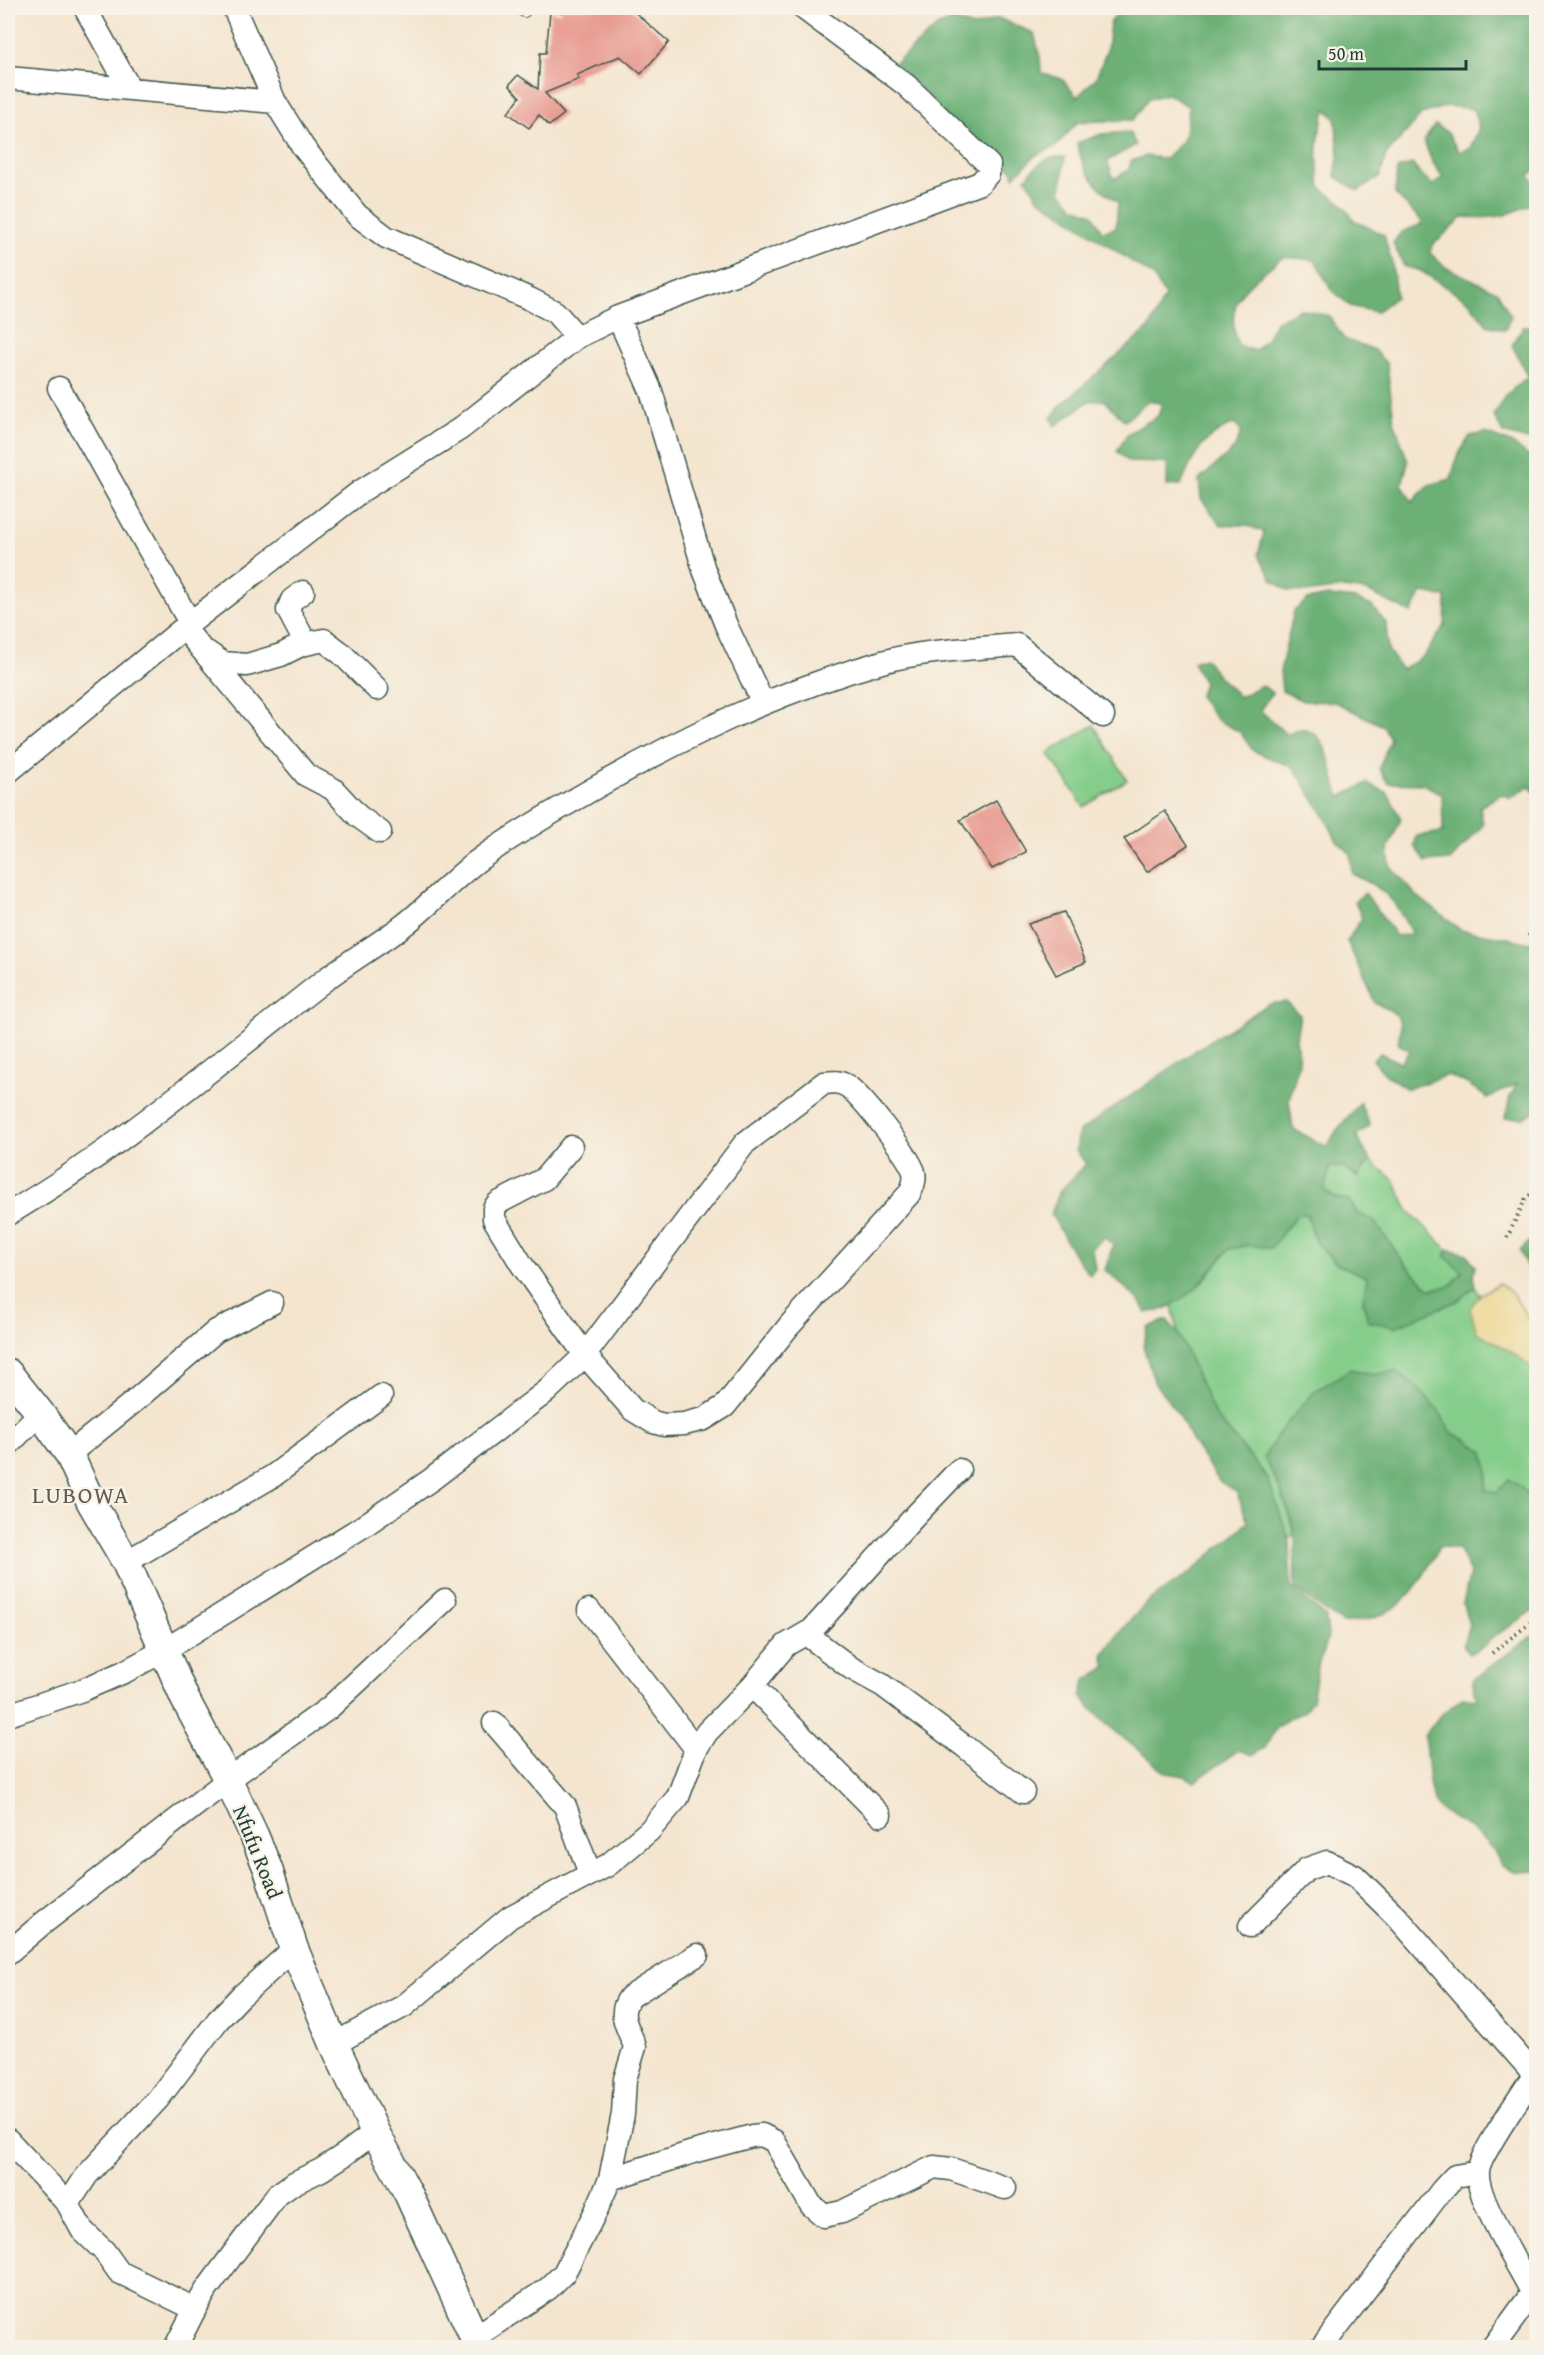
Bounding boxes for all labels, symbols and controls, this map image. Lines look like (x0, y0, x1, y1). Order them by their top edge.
scale bar (1319, 33, 1466, 71)
text: 50 m (1328, 40, 1364, 67)
district label: LUBOWA (32, 1477, 130, 1512)
street label: Nfufu Road (225, 1801, 291, 1904)

